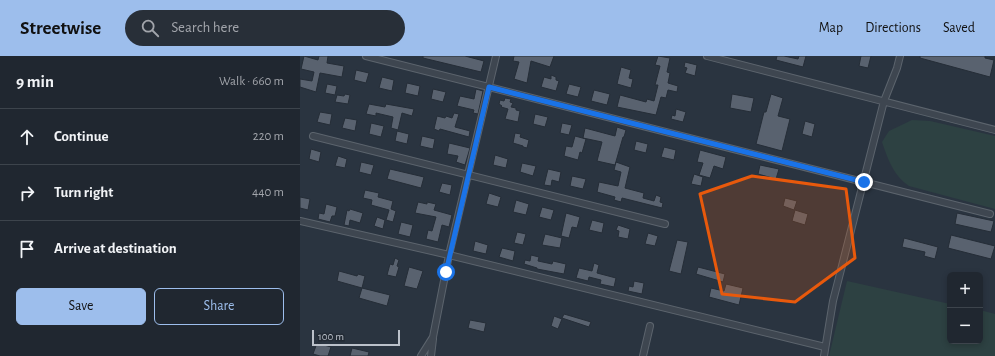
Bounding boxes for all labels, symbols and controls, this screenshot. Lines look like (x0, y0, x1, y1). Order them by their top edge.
search box (125, 10, 405, 46)
icon: search (139, 17, 161, 39)
text: Streetwise (20, 19, 101, 38)
text: Search here (171, 20, 239, 35)
text: Map (819, 21, 843, 35)
text: Directions (865, 21, 921, 35)
text: Saved (943, 21, 975, 35)
text: 9 min (16, 73, 54, 90)
text: Walk · 660 m (219, 75, 284, 88)
icon: ahead (16, 126, 38, 148)
text: Continue (54, 129, 109, 144)
text: 220 m (253, 130, 284, 143)
route end (855, 173, 873, 191)
icon: right (16, 182, 38, 204)
text: Turn right (54, 185, 113, 200)
text: 440 m (252, 186, 284, 199)
icon: arrive (16, 238, 38, 260)
text: Arrive at destination (54, 241, 177, 256)
route start (437, 263, 455, 281)
map controls (947, 272, 983, 344)
button: + (947, 272, 983, 308)
button: Save (16, 288, 146, 325)
button: Share (154, 288, 284, 325)
button: − (947, 308, 983, 344)
scale bar (312, 328, 400, 347)
text: 100 m (318, 331, 344, 342)

